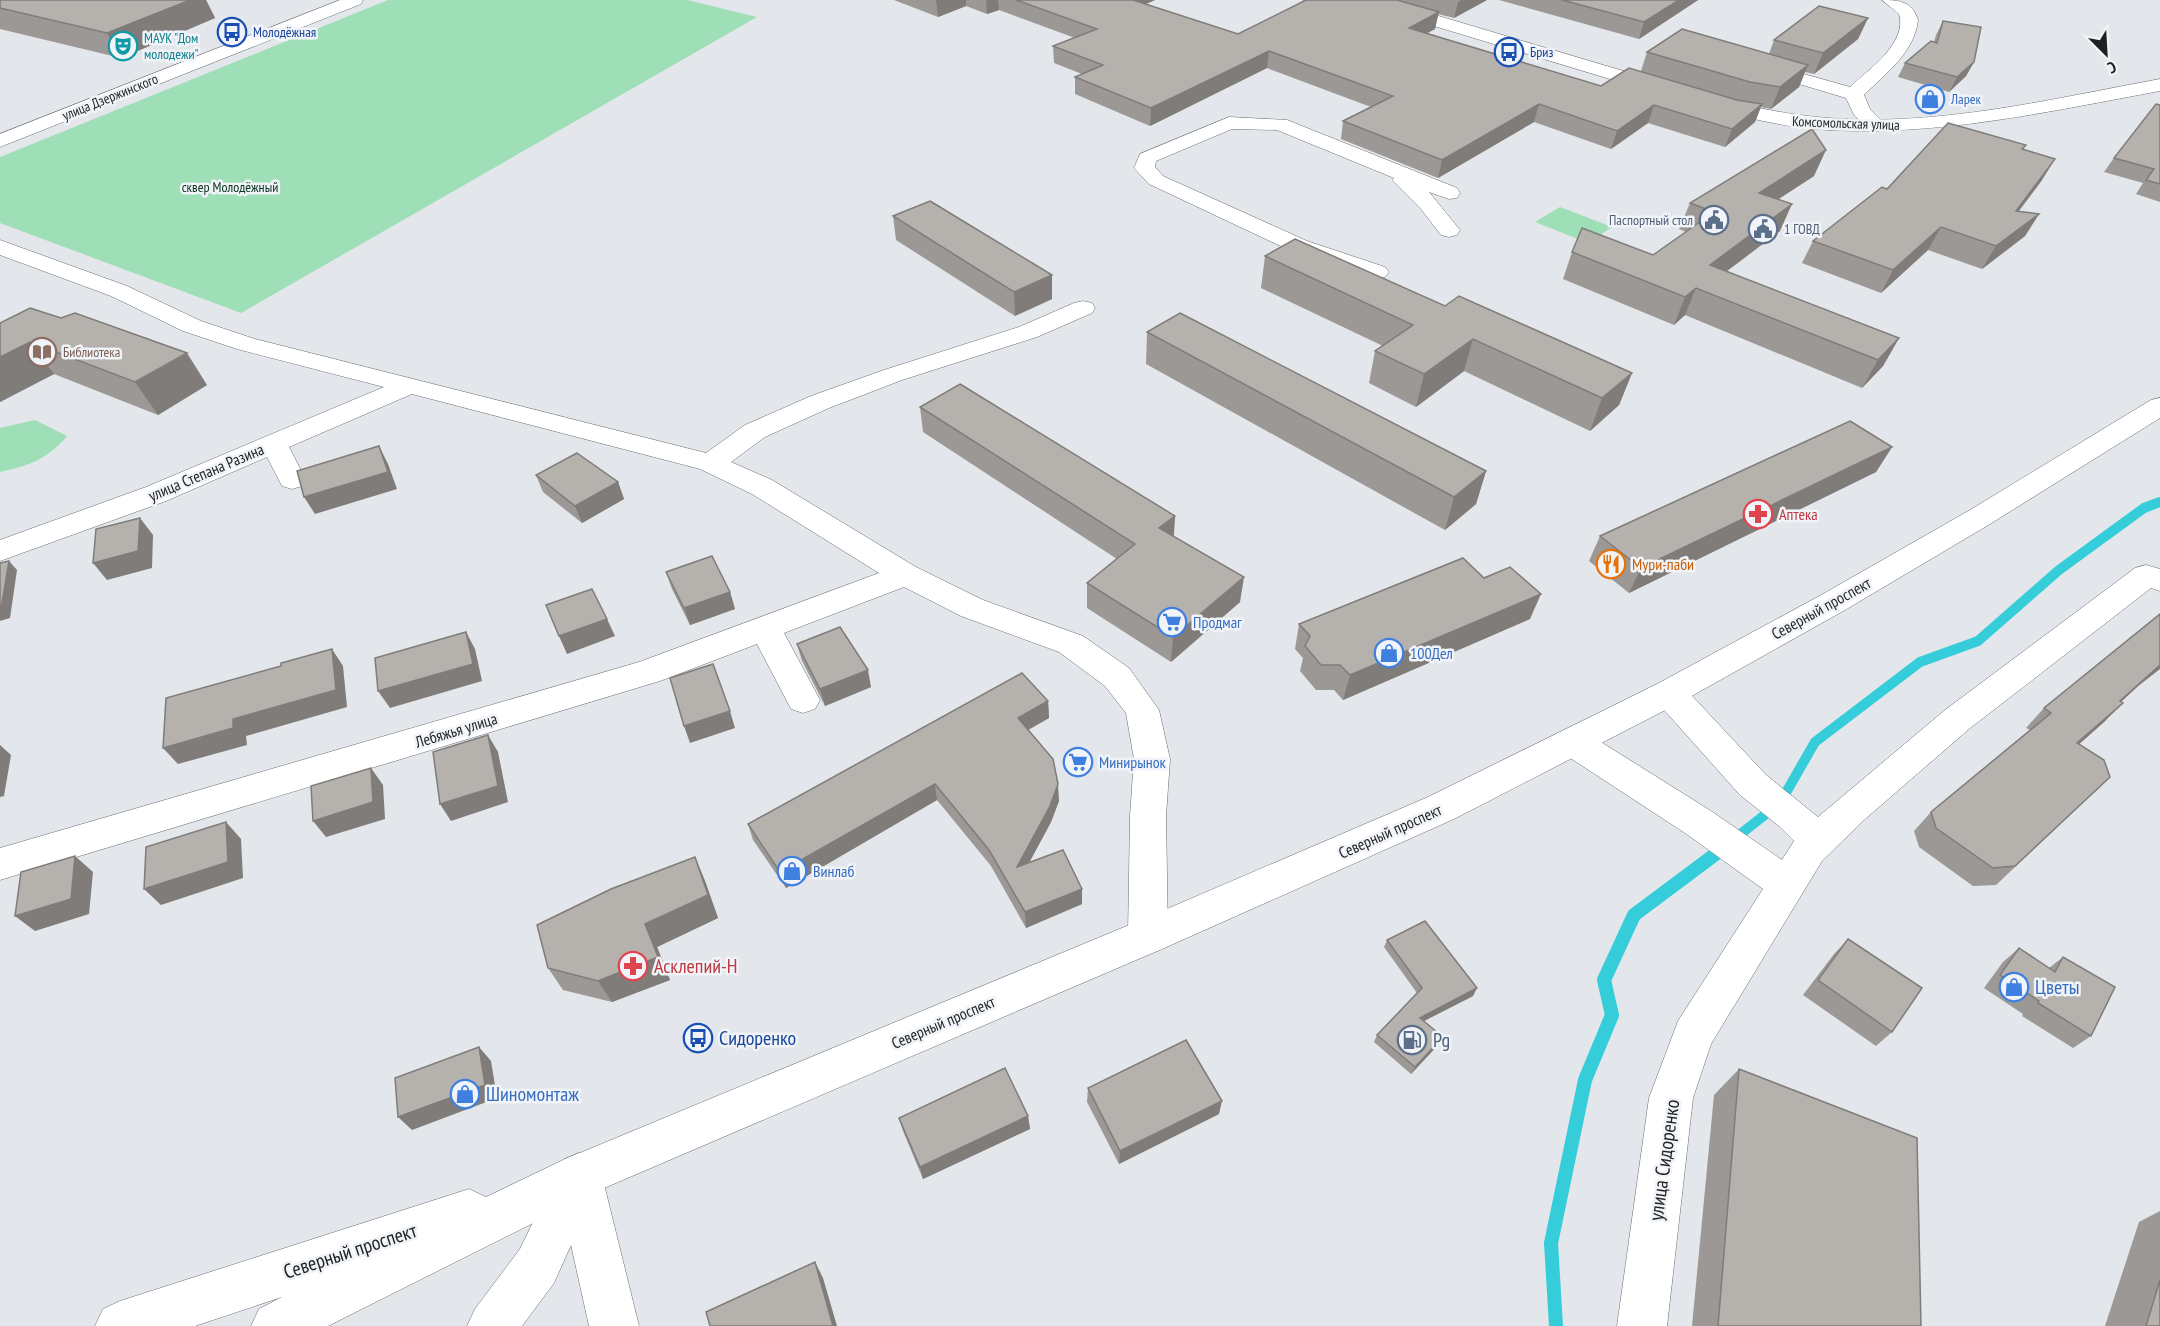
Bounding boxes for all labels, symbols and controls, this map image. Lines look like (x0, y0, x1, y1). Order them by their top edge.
bus stop icon: Молодёжная (216, 16, 248, 48)
place label: Молодёжная (253, 23, 316, 41)
north arrow (2076, 24, 2136, 84)
place label: МАУК "Дом молодежи" (144, 29, 199, 63)
theatre icon: МАУК "Дом молодежи" (107, 30, 139, 62)
bus stop icon: Бриз (1493, 36, 1525, 68)
place label: Бриз (1530, 43, 1553, 61)
text: С (2104, 57, 2120, 79)
street label: улица Дзержинского (59, 70, 161, 124)
shop icon: Ларек (1914, 83, 1946, 115)
place label: Ларек (1950, 90, 1981, 108)
street label: Комсомольская улица (1792, 112, 1900, 134)
park label: сквер Молодёжный (182, 178, 278, 196)
public building icon: Паспортный стол (1698, 204, 1730, 236)
place label: Паспортный стол (1609, 211, 1693, 229)
public building icon: 1 ГОВД (1747, 213, 1779, 245)
place label: 1 ГОВД (1784, 220, 1820, 238)
library icon: Библиотека (26, 336, 58, 368)
place label: Библиотека (63, 343, 120, 361)
street label: улица Степана Разина (145, 439, 267, 505)
pharmacy icon: Аптека (1742, 498, 1774, 530)
place label: Аптека (1779, 504, 1818, 524)
restaurant icon: Мури-паби (1595, 548, 1627, 580)
place label: Мури-паби (1632, 554, 1694, 574)
street label: Северный проспект (1768, 572, 1875, 644)
supermarket icon: Продмаг (1156, 606, 1188, 638)
place label: Продмаг (1193, 612, 1242, 632)
shop icon: 100Дел (1373, 637, 1405, 669)
place label: 100Дел (1410, 643, 1453, 663)
street label: Лебяжья улица (412, 708, 499, 752)
supermarket icon: Минирынок (1062, 746, 1094, 778)
place label: Минирынок (1099, 752, 1167, 772)
street label: Северный проспект (1335, 799, 1445, 863)
shop icon: Винлаб (776, 855, 808, 887)
place label: Винлаб (813, 861, 854, 881)
pharmacy icon: Асклепий-Н (617, 950, 649, 982)
place label: Асклепий-Н (654, 953, 738, 979)
shop icon: Цветы (1998, 971, 2030, 1003)
place label: Цветы (2035, 974, 2080, 1000)
street label: Северный проспект (888, 991, 999, 1053)
bus stop icon: Сидоренко (682, 1022, 714, 1054)
fuel station icon: Pg (1396, 1024, 1428, 1056)
place label: Сидоренко (719, 1025, 796, 1051)
place label: Pg (1433, 1027, 1450, 1053)
shop icon: Шиномонтаж (449, 1078, 481, 1110)
place label: Шиномонтаж (486, 1081, 579, 1107)
street label: улица Сидоренко (1643, 1098, 1685, 1222)
street label: Северный проспект (280, 1217, 420, 1285)

